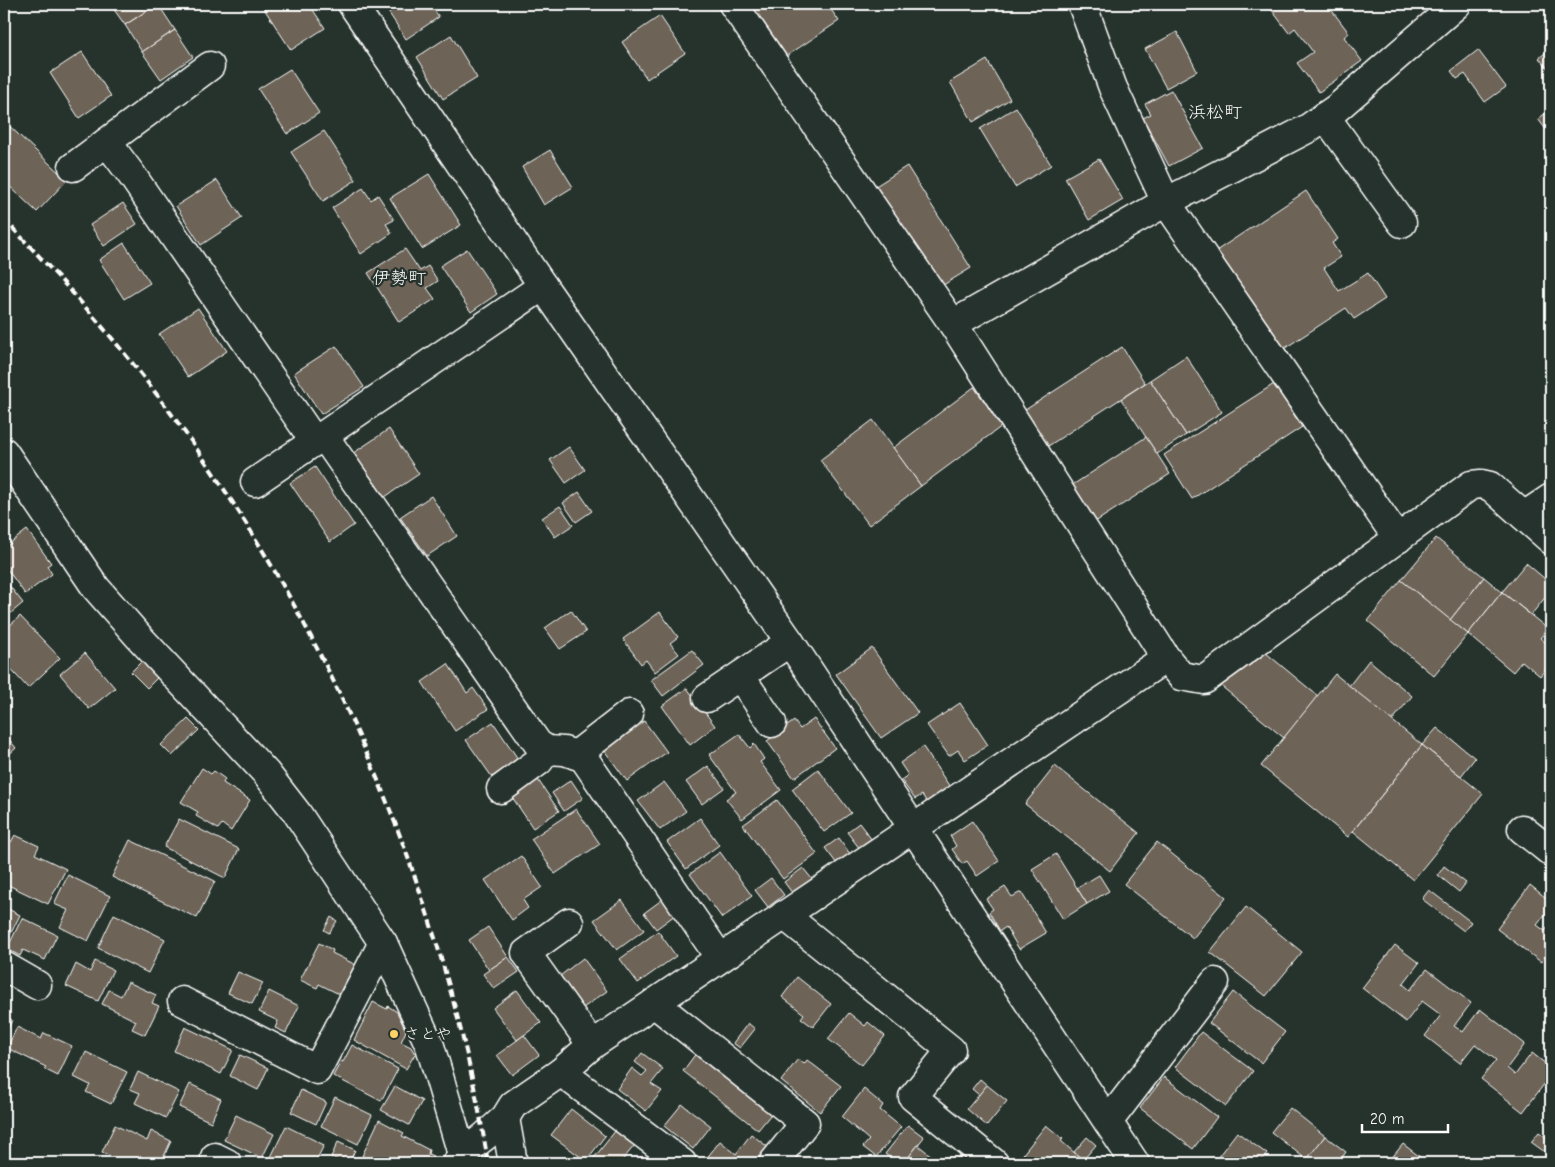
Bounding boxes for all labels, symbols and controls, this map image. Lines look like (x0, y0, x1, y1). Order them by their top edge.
district label: 浜松町 (1188, 102, 1242, 123)
district label: 伊勢町 (372, 268, 426, 289)
place label: さとや (404, 1025, 452, 1043)
marker: さとや (388, 1028, 400, 1040)
scale bar (1362, 1102, 1449, 1134)
text: 20 m (1370, 1110, 1404, 1128)

